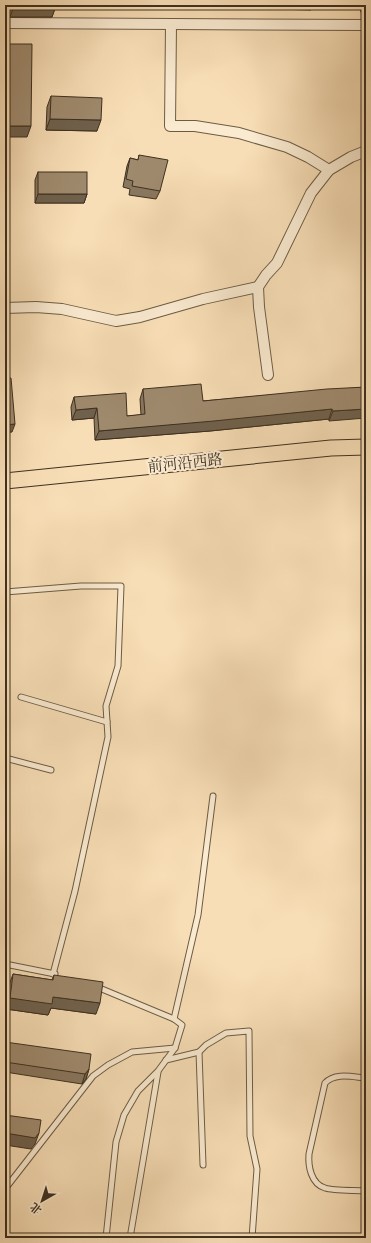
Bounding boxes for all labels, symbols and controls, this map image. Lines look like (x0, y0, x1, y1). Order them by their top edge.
street label: 前河沿西路 (147, 450, 223, 477)
north arrow (22, 1181, 62, 1221)
text: 北 (28, 1199, 45, 1217)

